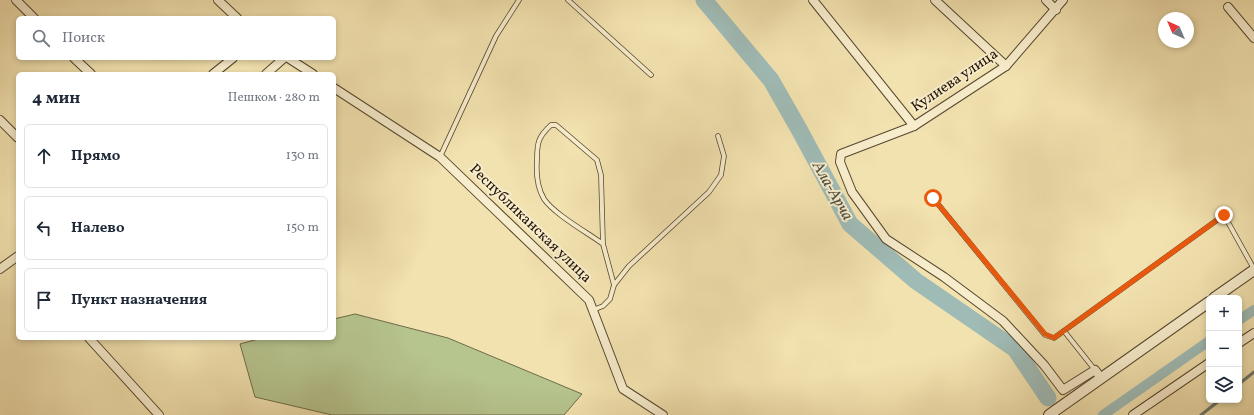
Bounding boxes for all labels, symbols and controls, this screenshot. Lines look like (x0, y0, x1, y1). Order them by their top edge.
north arrow (1158, 12, 1194, 48)
search box (16, 16, 336, 60)
icon: search (30, 27, 52, 49)
text: Поиск (62, 28, 105, 49)
street label: Кулиева улица (907, 44, 1003, 118)
text: 4 мин (32, 87, 80, 110)
text: Пешком · 280 m (228, 89, 320, 107)
icon: ahead (33, 145, 55, 167)
text: Прямо (71, 146, 120, 167)
text: 130 m (286, 147, 319, 165)
water label: Ала-Арча (806, 156, 858, 225)
street label: Республиканская улица (464, 160, 596, 288)
route start (924, 189, 942, 207)
route end (1215, 206, 1233, 224)
icon: left (33, 217, 55, 239)
text: Налево (71, 218, 125, 239)
text: 150 m (286, 219, 319, 237)
icon: arrive (33, 289, 55, 311)
text: Пункт назначения (71, 290, 207, 311)
map controls (1206, 295, 1242, 403)
button: + (1206, 295, 1242, 331)
button: − (1206, 331, 1242, 367)
button: layers (1206, 367, 1242, 403)

